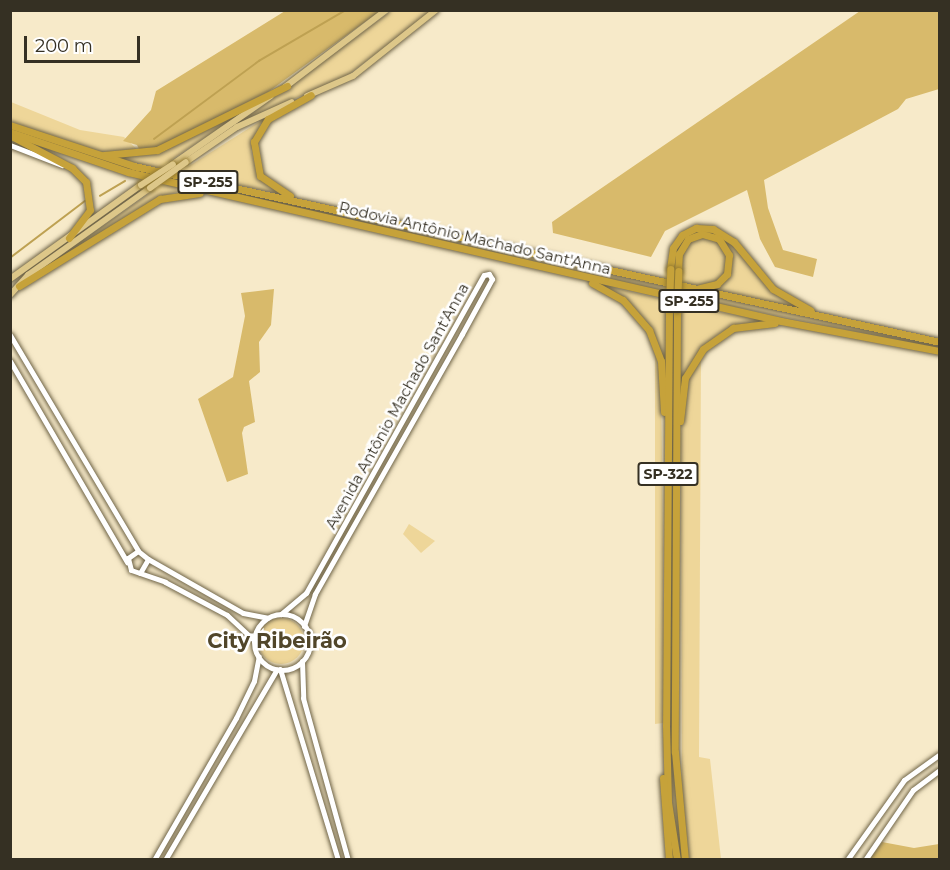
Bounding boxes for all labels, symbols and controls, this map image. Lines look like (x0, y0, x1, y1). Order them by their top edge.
scale bar (27, 24, 142, 62)
text: 200 m (35, 35, 93, 57)
road number: SP-255 (176, 171, 240, 193)
street label: Rodovia Antônio Machado Sant'Anna (337, 198, 613, 278)
street label: Avenida Antônio Machado Sant'Anna (322, 280, 472, 532)
road number: SP-255 (658, 290, 720, 312)
road number: SP-322 (636, 463, 700, 485)
district label: City Ribeirão (207, 628, 347, 654)

